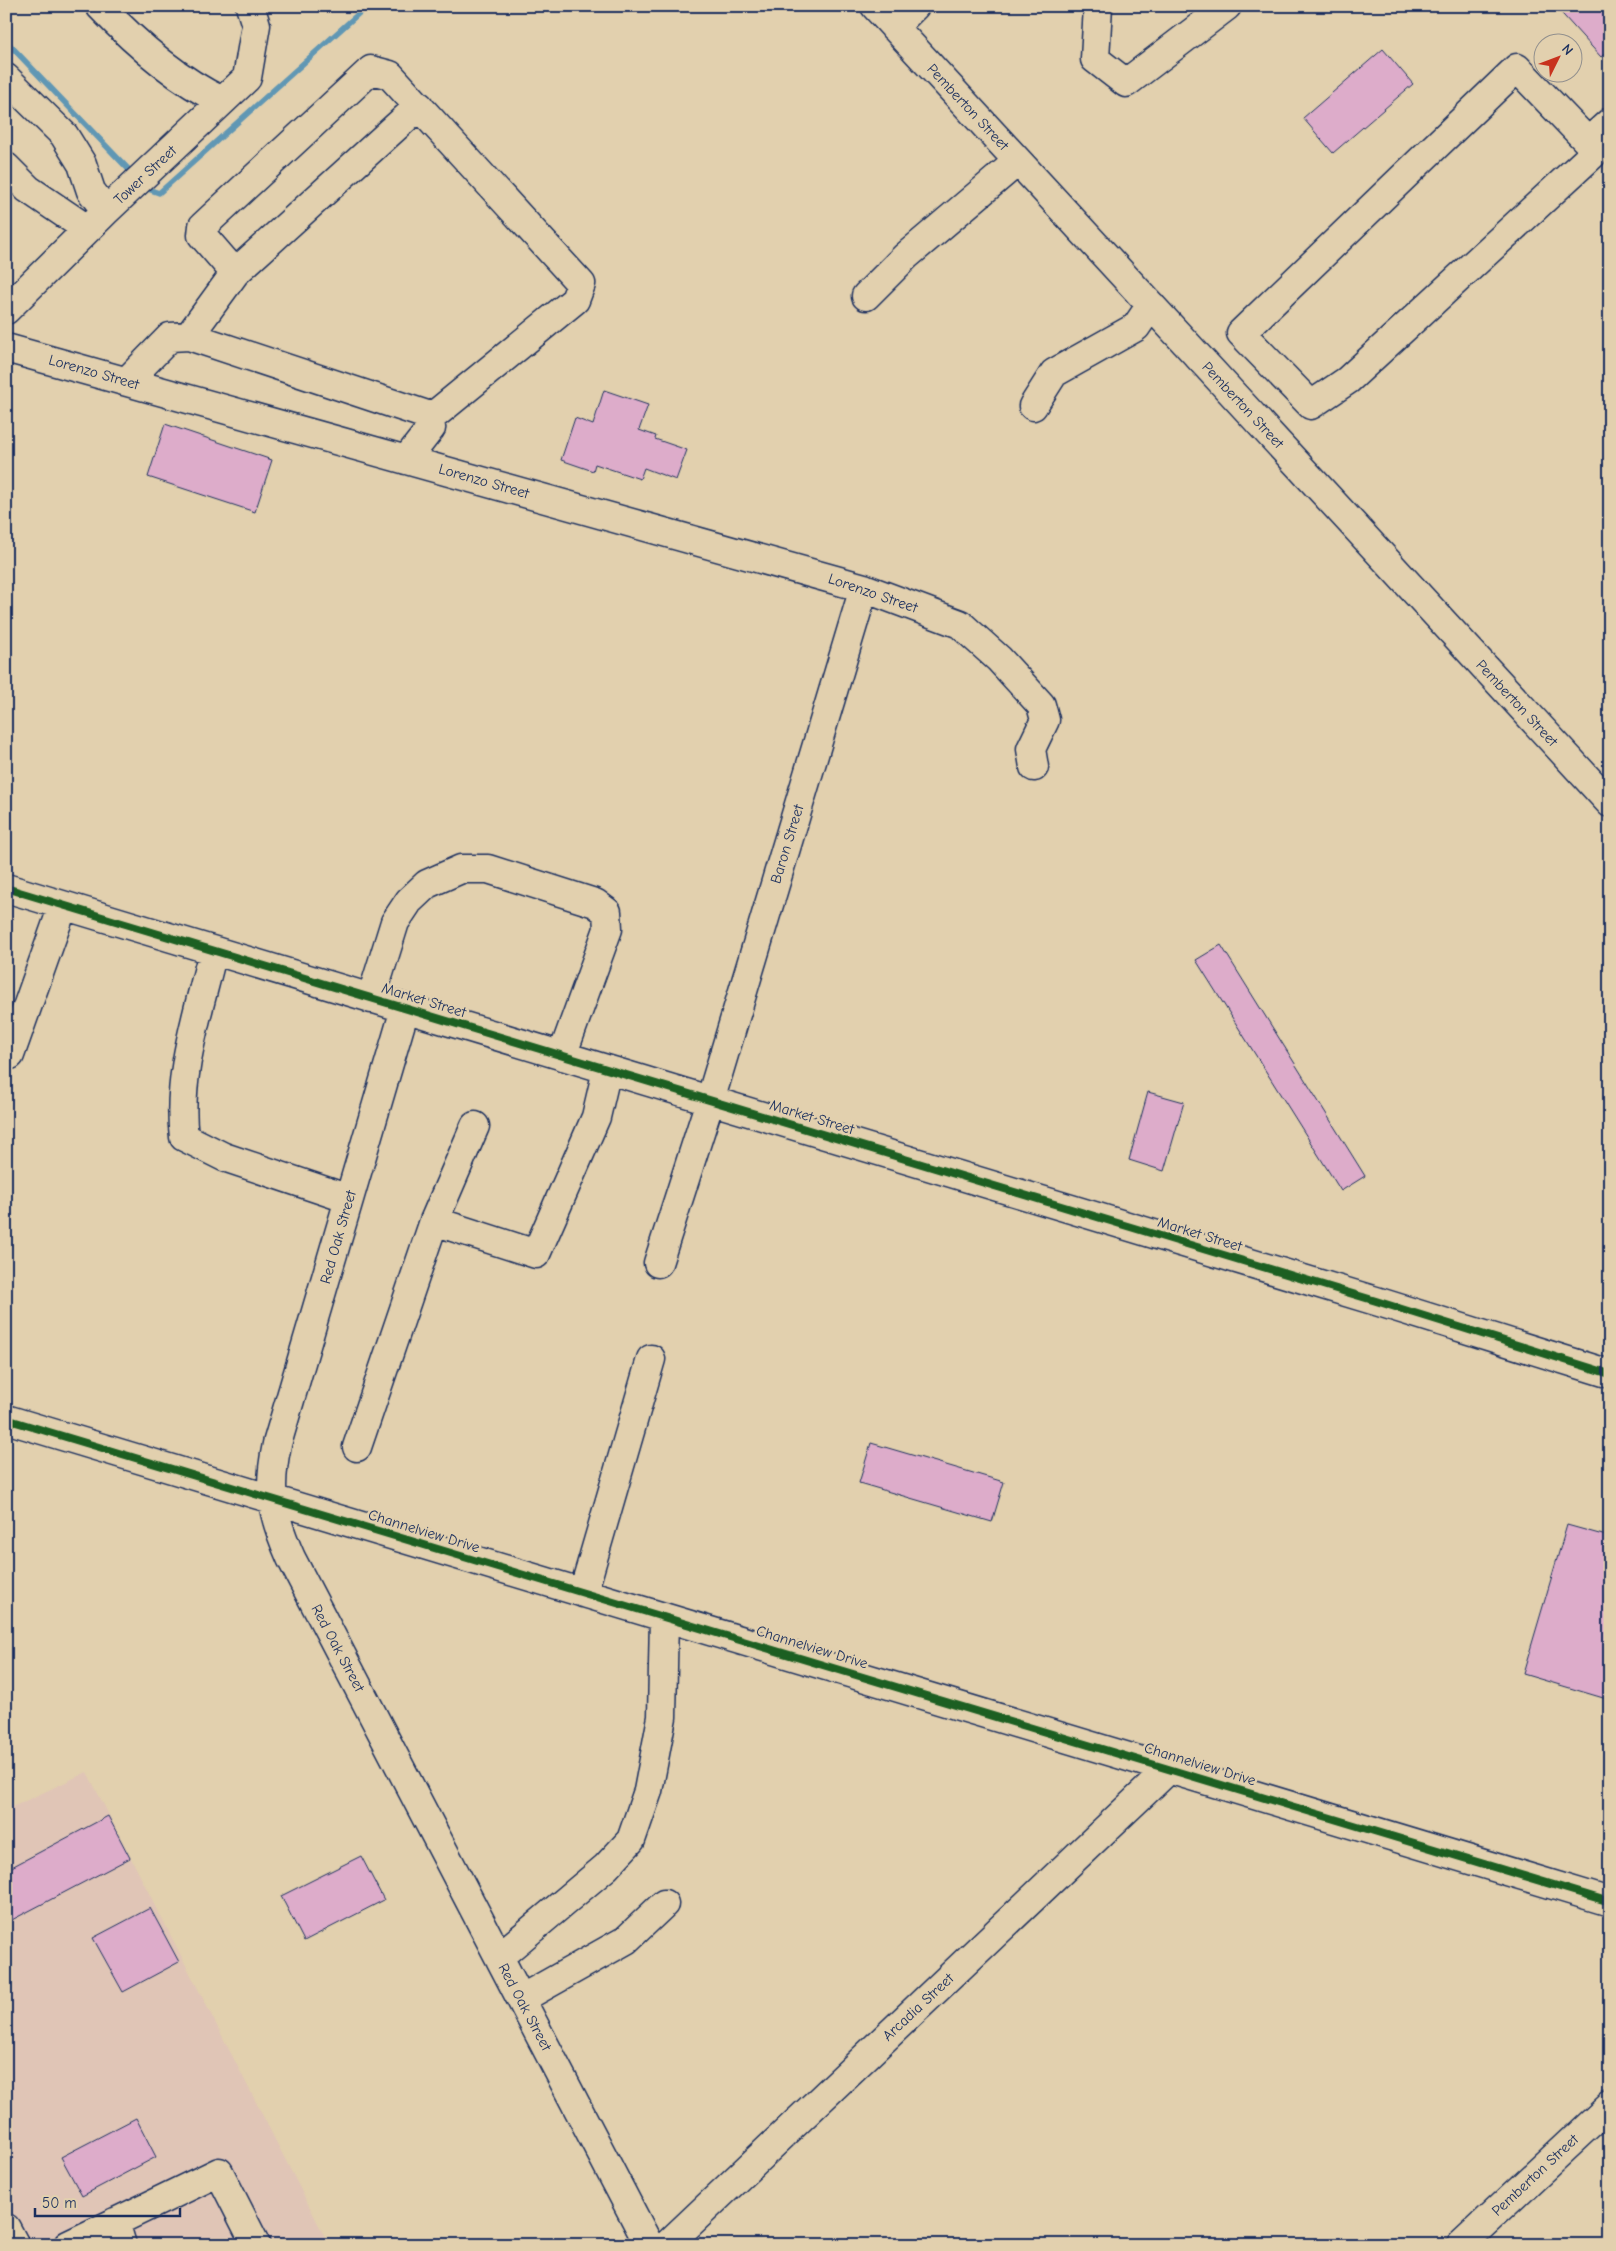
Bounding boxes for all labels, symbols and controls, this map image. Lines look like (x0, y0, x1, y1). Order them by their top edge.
north arrow (1534, 32, 1584, 82)
text: N (1558, 41, 1577, 59)
street label: Pemberton Street (923, 60, 1013, 155)
street label: Tower Street (110, 141, 181, 209)
street label: Lorenzo Street (47, 350, 142, 394)
street label: Pemberton Street (1198, 358, 1288, 453)
street label: Lorenzo Street (437, 459, 532, 503)
street label: Lorenzo Street (826, 569, 921, 617)
street label: Pemberton Street (1472, 656, 1562, 751)
street label: Baron Street (766, 802, 808, 886)
street label: Market Street (379, 979, 469, 1022)
street label: Market Street (767, 1096, 857, 1139)
street label: Red Oak Street (316, 1187, 360, 1286)
street label: Market Street (1155, 1213, 1245, 1256)
street label: Channelview Drive (366, 1505, 482, 1557)
street label: Red Oak Street (307, 1601, 369, 1695)
street label: Channelview Drive (754, 1621, 870, 1673)
street label: Channelview Drive (1142, 1738, 1258, 1790)
street label: Red Oak Street (494, 1960, 556, 2054)
street label: Arcadia Street (879, 1969, 958, 2045)
street label: Pemberton Street (1488, 2130, 1583, 2220)
scale bar (35, 2186, 180, 2218)
text: 50 m (42, 2194, 77, 2212)

